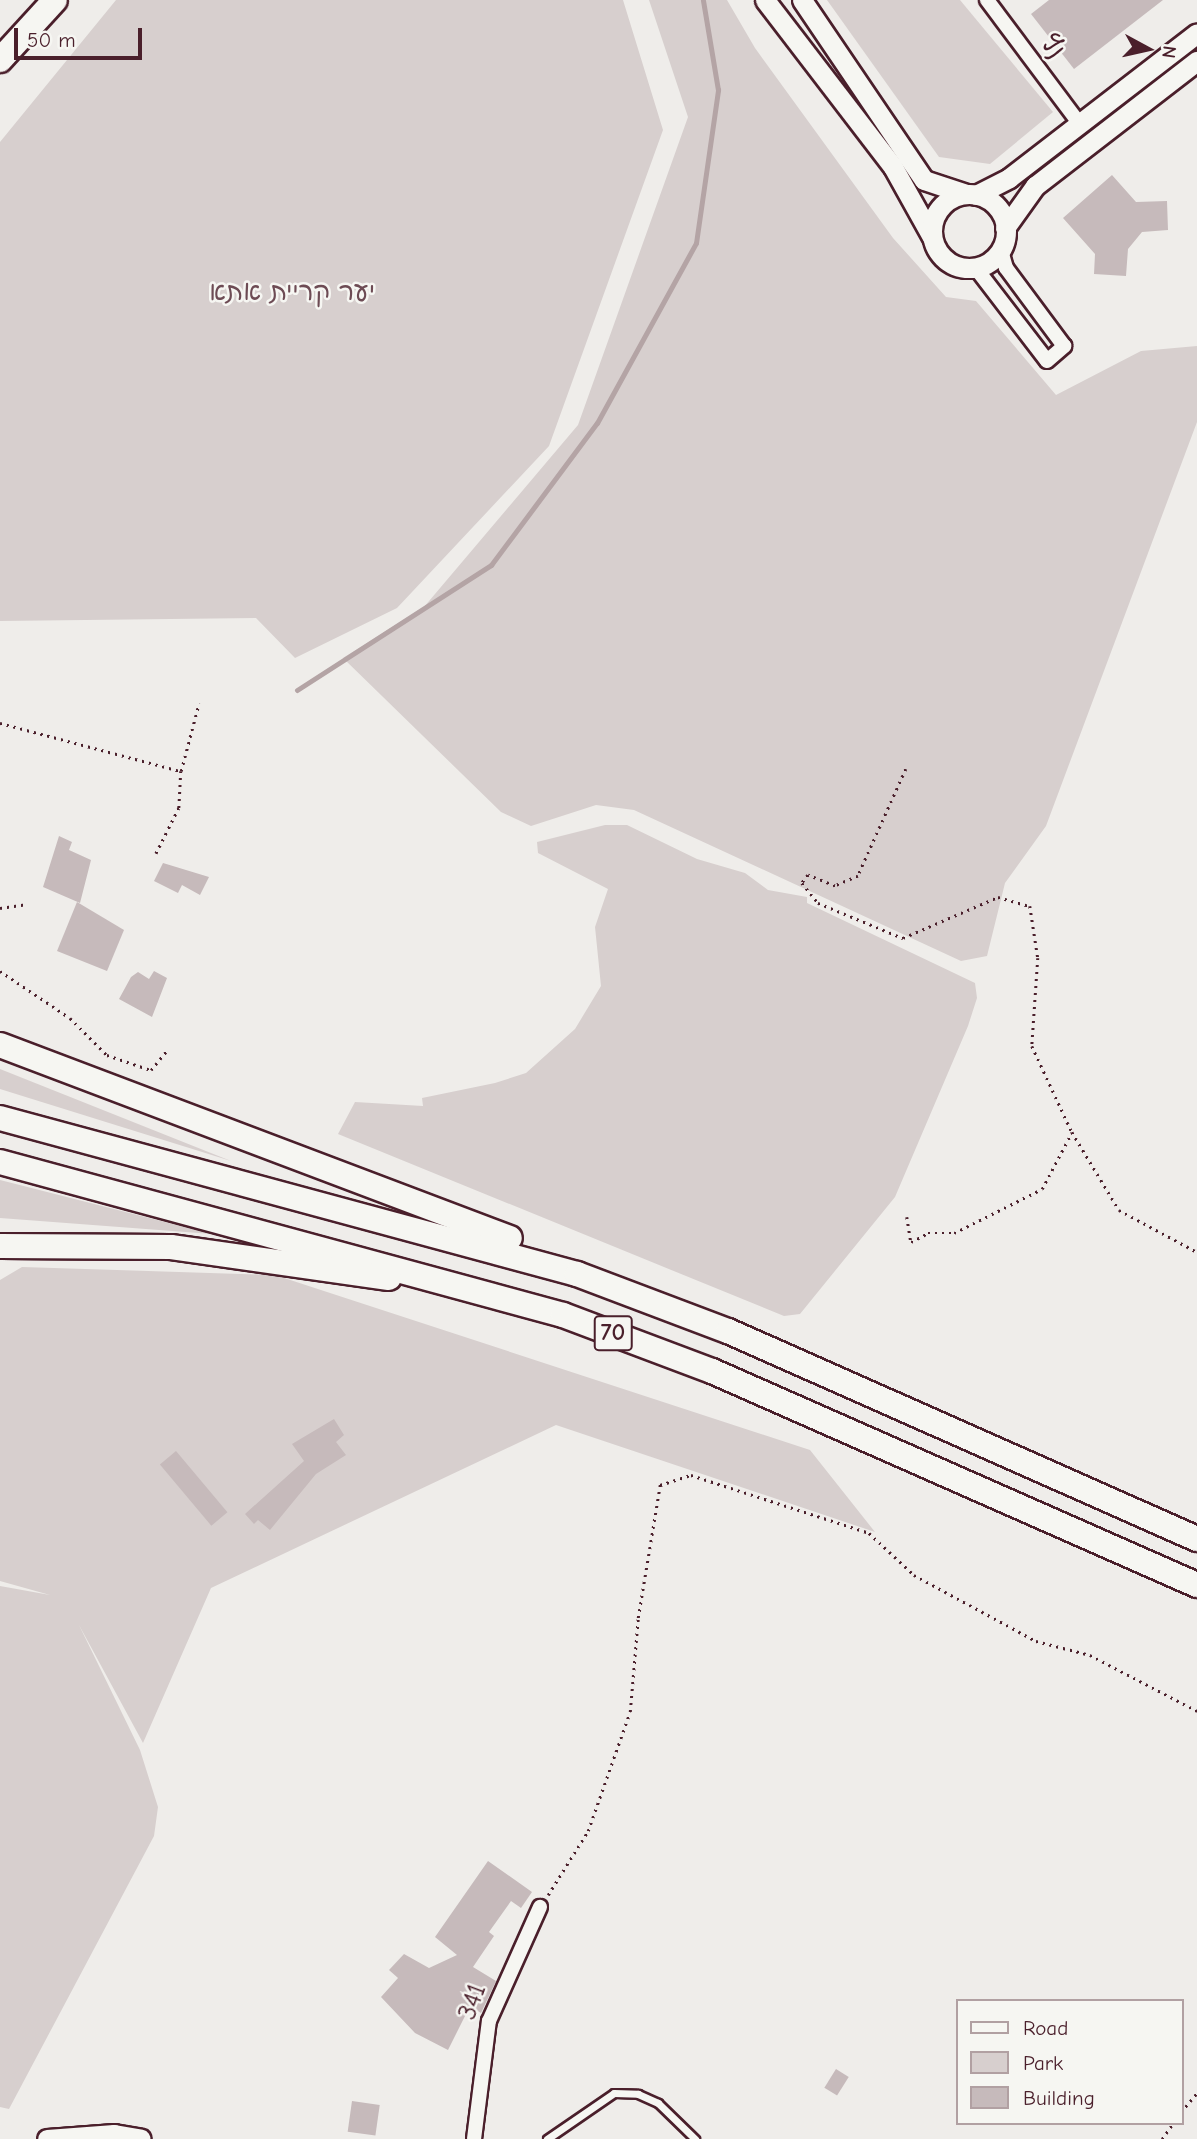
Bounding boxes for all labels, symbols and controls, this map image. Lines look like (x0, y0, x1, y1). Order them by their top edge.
scale bar (18, 14, 145, 58)
north arrow (1113, 14, 1183, 84)
text: 50 m (27, 28, 76, 52)
street label: נץ (1033, 29, 1071, 65)
text: N (1157, 44, 1181, 60)
park label: יער קריית אתא (209, 277, 375, 309)
road number: 70 (592, 1312, 634, 1353)
street label: 341 (452, 1980, 494, 2024)
legend (956, 1999, 1183, 2125)
text: Road (1023, 2016, 1068, 2040)
text: Park (1023, 2051, 1063, 2075)
text: Building (1023, 2086, 1095, 2110)

